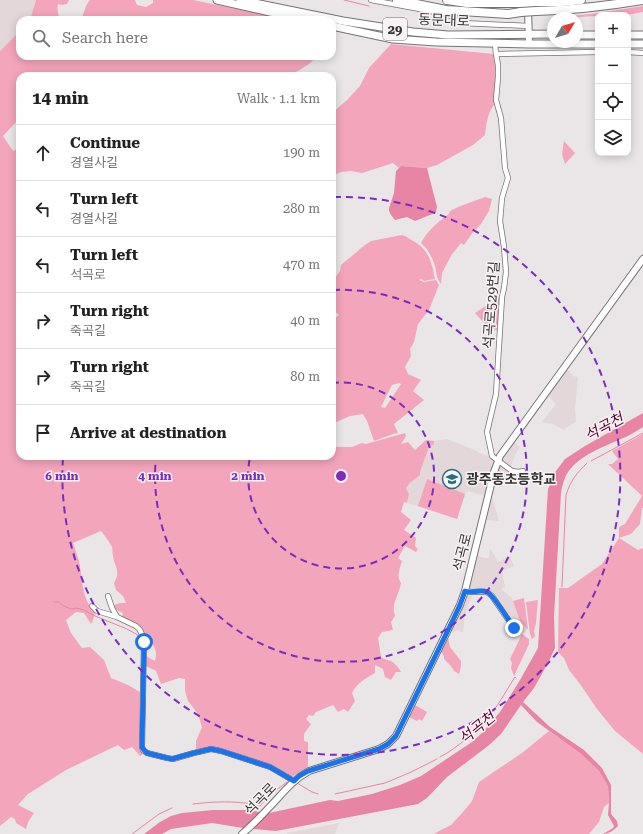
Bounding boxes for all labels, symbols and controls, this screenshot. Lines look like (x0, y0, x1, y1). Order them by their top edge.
street label: 동문대로 (418, 11, 470, 29)
north arrow (547, 12, 583, 48)
map controls (595, 12, 631, 156)
button: + (595, 12, 631, 48)
search box (16, 16, 336, 60)
road number: 29 (383, 18, 407, 40)
icon: search (30, 27, 52, 49)
text: Search here (62, 29, 148, 47)
button: − (595, 48, 631, 84)
button: locate (595, 84, 631, 120)
text: 14 min (32, 88, 89, 108)
text: Walk · 1.1 km (237, 91, 320, 106)
button: layers (595, 120, 631, 156)
text: Continue (70, 134, 140, 152)
icon: ahead (32, 142, 54, 164)
text: 190 m (283, 145, 320, 160)
text: 경열사길 (70, 155, 118, 170)
text: Turn left (70, 190, 138, 208)
icon: left (32, 198, 54, 220)
text: 280 m (283, 201, 320, 216)
text: 경열사길 (70, 211, 118, 226)
text: Turn left (70, 246, 138, 264)
icon: left (32, 254, 54, 276)
text: 470 m (283, 257, 320, 272)
street label: 석곡로529번길 (480, 261, 502, 349)
text: 석곡로 (70, 267, 106, 282)
text: Turn right (70, 302, 149, 320)
icon: right (32, 310, 54, 332)
text: 40 m (290, 313, 320, 328)
text: 죽곡길 (70, 323, 106, 338)
text: Turn right (70, 358, 149, 376)
icon: right (32, 366, 54, 388)
text: 80 m (290, 369, 320, 384)
text: 죽곡길 (70, 379, 106, 394)
water label: 석곡천 (581, 408, 628, 445)
icon: arrive (32, 422, 54, 444)
text: Arrive at destination (70, 424, 226, 442)
school or university icon: 광주동초등학교 (441, 468, 463, 490)
text: 6 min (45, 469, 79, 483)
text: 4 min (138, 469, 172, 483)
text: 2 min (231, 469, 265, 483)
centre of rings (334, 469, 348, 483)
place label: 광주동초등학교 (466, 471, 556, 487)
street label: 석곡로 (450, 531, 474, 573)
route end (505, 619, 523, 637)
route start (135, 633, 153, 651)
water label: 석곡천 (455, 707, 500, 748)
street label: 석곡로 (241, 779, 279, 818)

